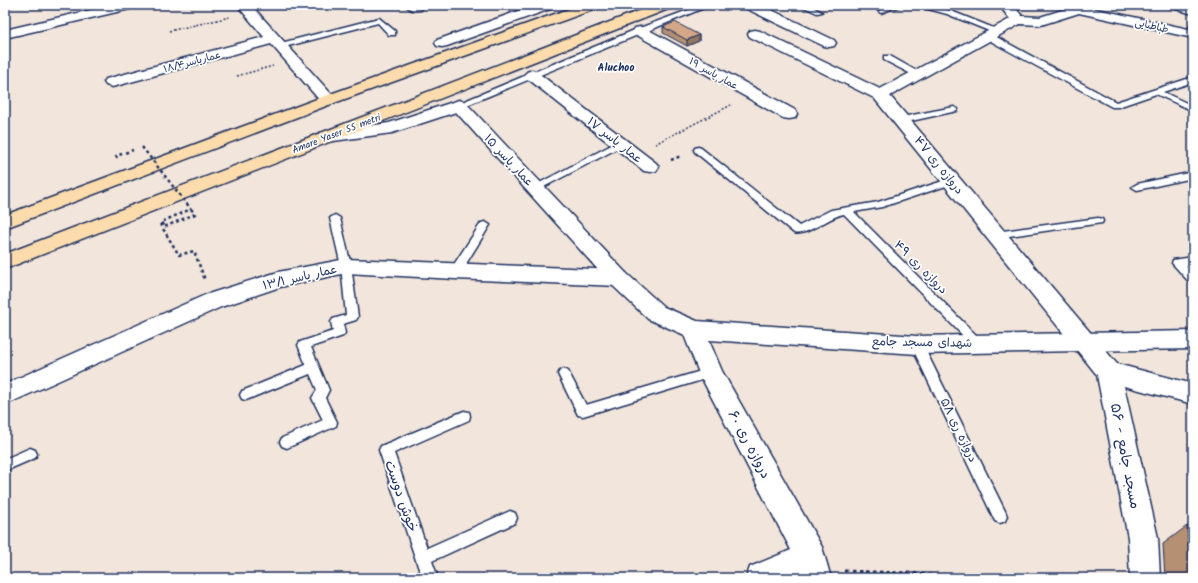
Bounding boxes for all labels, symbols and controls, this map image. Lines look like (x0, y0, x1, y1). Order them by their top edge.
street label: طباطبایی (1133, 14, 1170, 38)
street label: عماریاسر۱۸/۴ (162, 47, 223, 77)
street label: عمار یاسر ۱۹ (686, 54, 741, 94)
district label: Aluchoo (598, 59, 634, 77)
street label: Amare Yaser 55 metri (290, 109, 384, 158)
street label: عمار یاسر ۱۷ (583, 112, 647, 168)
street label: عمار یاسر ۱۵ (479, 130, 538, 191)
street label: دروازه ری ۴۷ (909, 132, 968, 199)
street label: دروازه ری ۴۹ (889, 236, 952, 299)
street label: عمار یاسر ۱۳/۱ (261, 260, 339, 295)
street label: شهدای مسجد جامع (872, 332, 972, 353)
street label: دروازه ری ۵۸ (935, 395, 982, 466)
street label: ۵۶ - مسجد جامع (1104, 401, 1146, 511)
street label: دروازه ری ۶۰ (722, 406, 776, 483)
street label: خوش دوست (379, 457, 424, 535)

